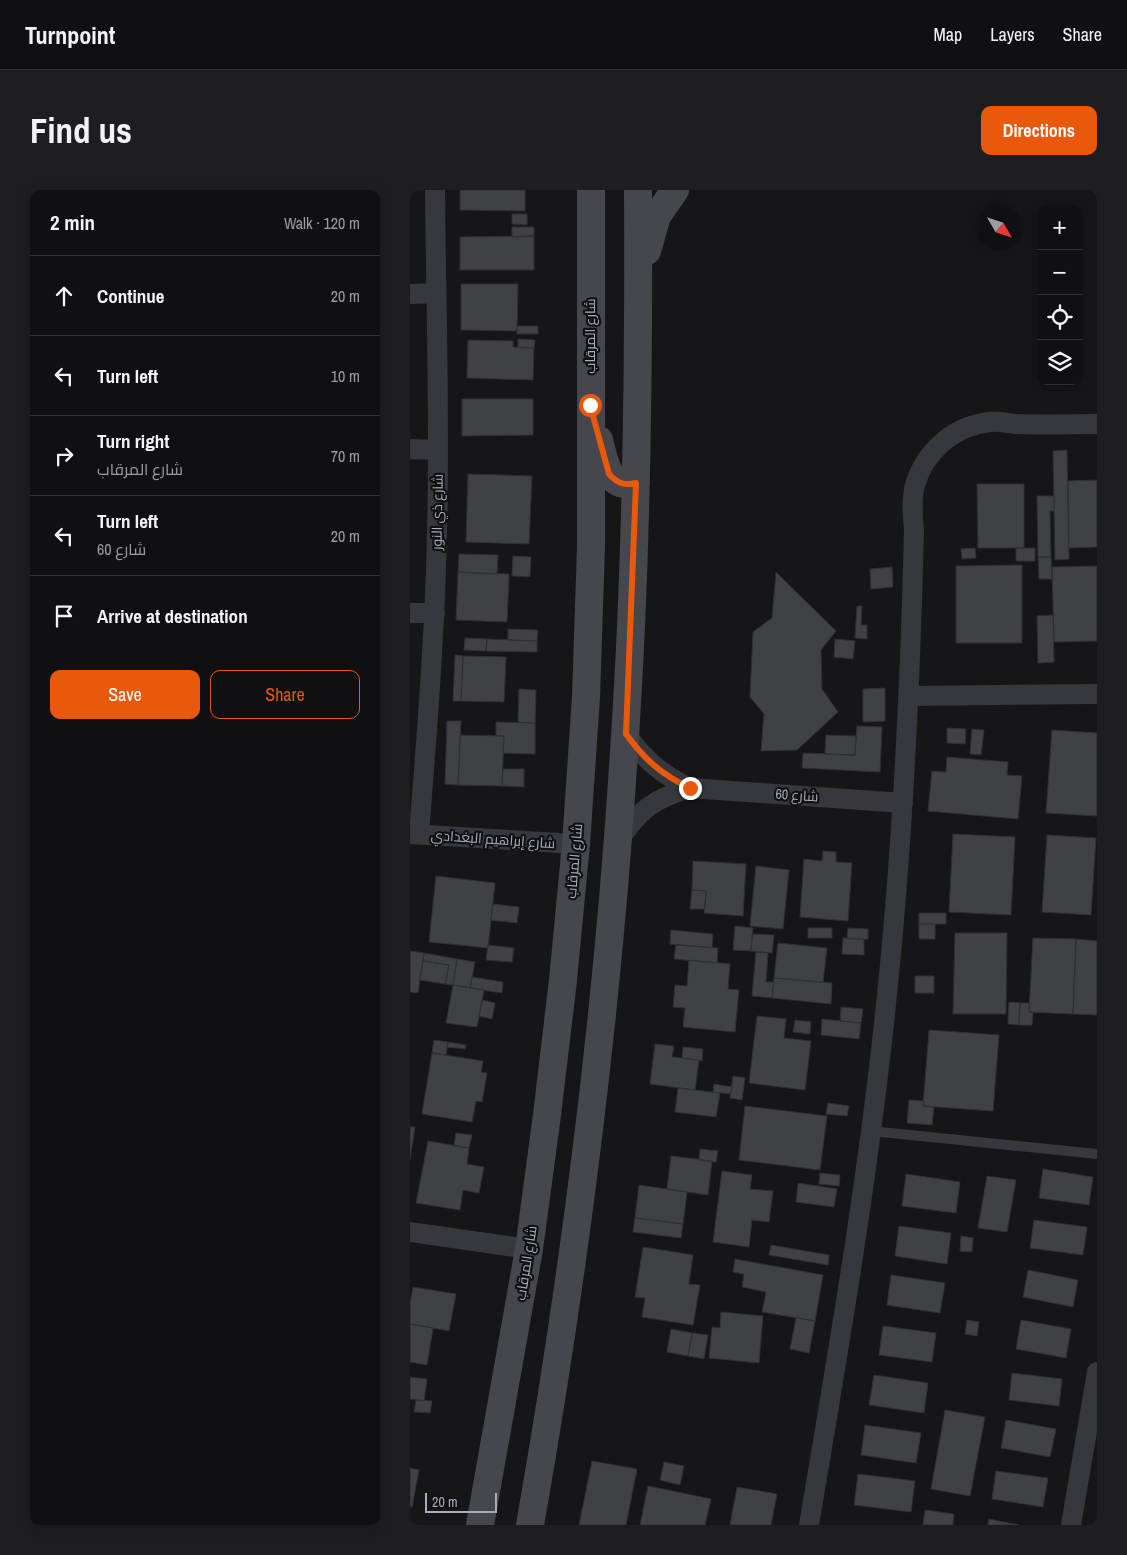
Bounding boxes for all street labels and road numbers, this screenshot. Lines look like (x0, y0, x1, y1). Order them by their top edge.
street label: شارع المرقاب (581, 298, 599, 374)
street label: شارع ذي النور (427, 474, 450, 551)
street label: شارع 60 (775, 785, 819, 805)
street label: شارع المرقاب (562, 823, 586, 899)
street label: شارع إبراهيم البغدادي (430, 826, 556, 855)
street label: شارع المرقاب (511, 1224, 541, 1302)

